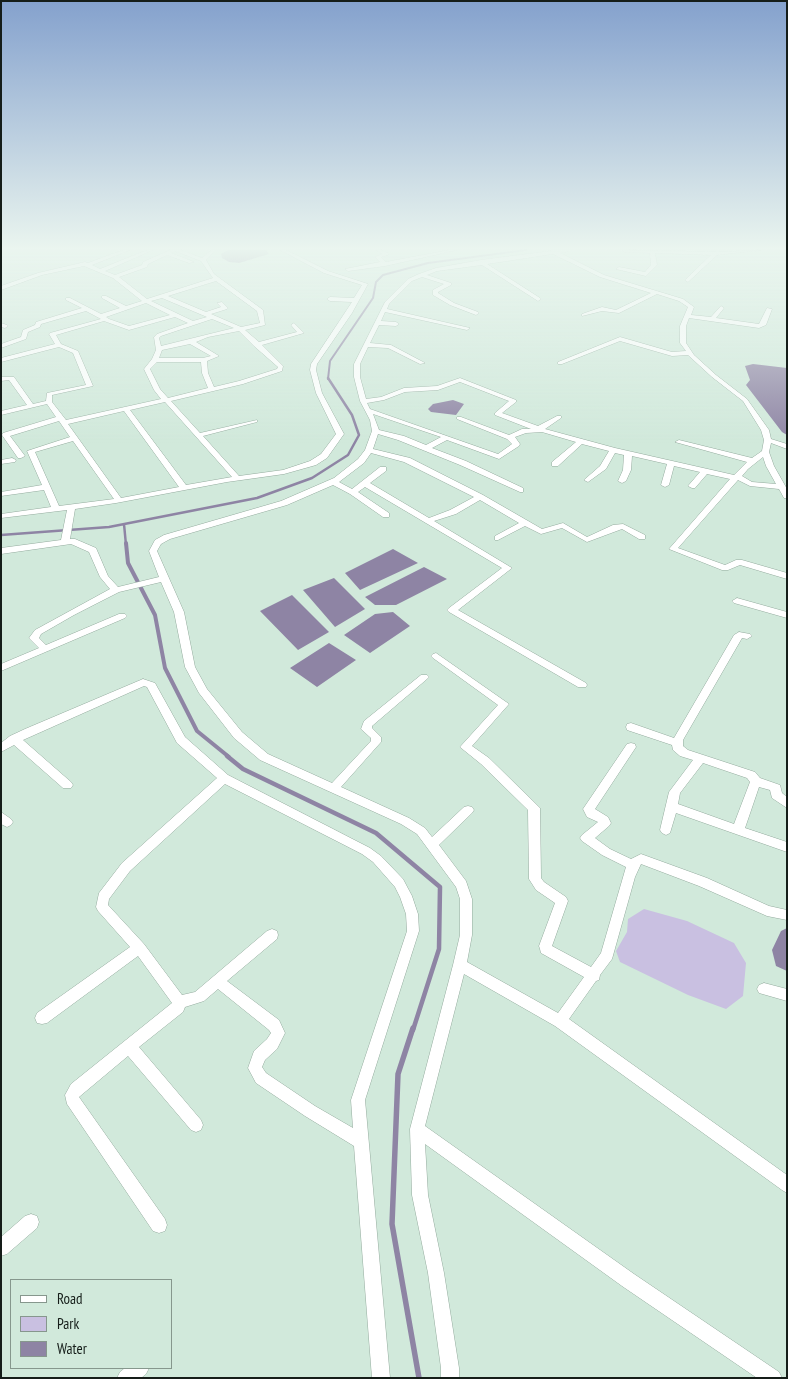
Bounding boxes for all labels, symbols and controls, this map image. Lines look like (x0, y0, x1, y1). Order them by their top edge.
legend (10, 1279, 172, 1369)
text: Road (57, 1289, 83, 1308)
text: Park (57, 1314, 79, 1333)
text: Water (57, 1339, 87, 1358)

